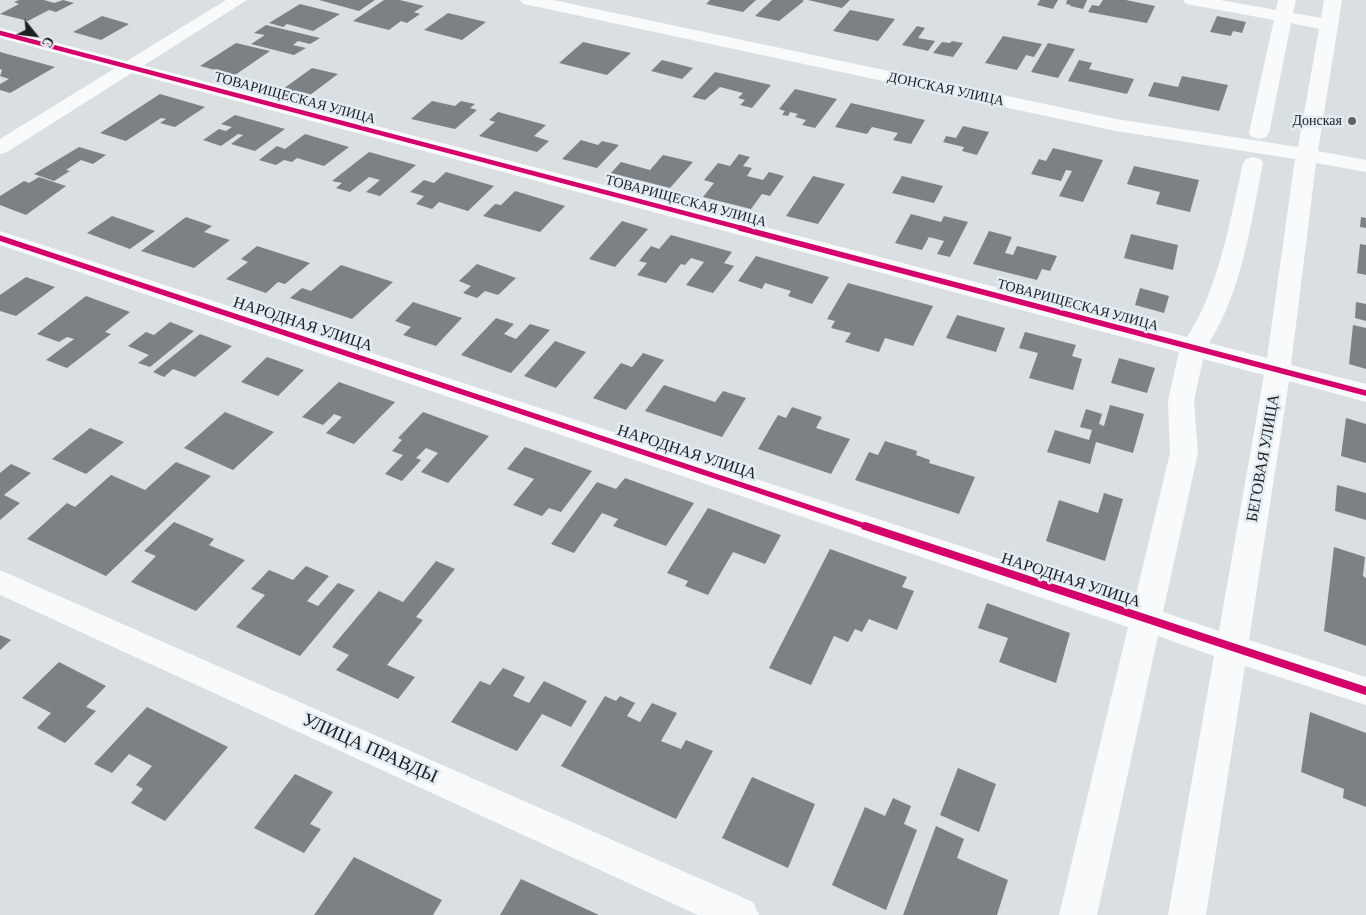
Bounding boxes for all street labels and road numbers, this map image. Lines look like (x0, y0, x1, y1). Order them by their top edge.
street label: ТОВАРИЩЕСКАЯ УЛИЦА (212, 68, 378, 128)
street label: ДОНСКАЯ УЛИЦА (886, 68, 1006, 110)
street label: ТОВАРИЩЕСКАЯ УЛИЦА (603, 171, 769, 231)
street label: ТОВАРИЩЕСКАЯ УЛИЦА (995, 275, 1161, 335)
street label: НАРОДНАЯ УЛИЦА (231, 292, 375, 356)
street label: БЕГОВАЯ УЛИЦА (1242, 393, 1284, 523)
street label: НАРОДНАЯ УЛИЦА (615, 420, 759, 484)
street label: НАРОДНАЯ УЛИЦА (999, 548, 1143, 612)
street label: УЛИЦА ПРАВДЫ (299, 708, 441, 788)

